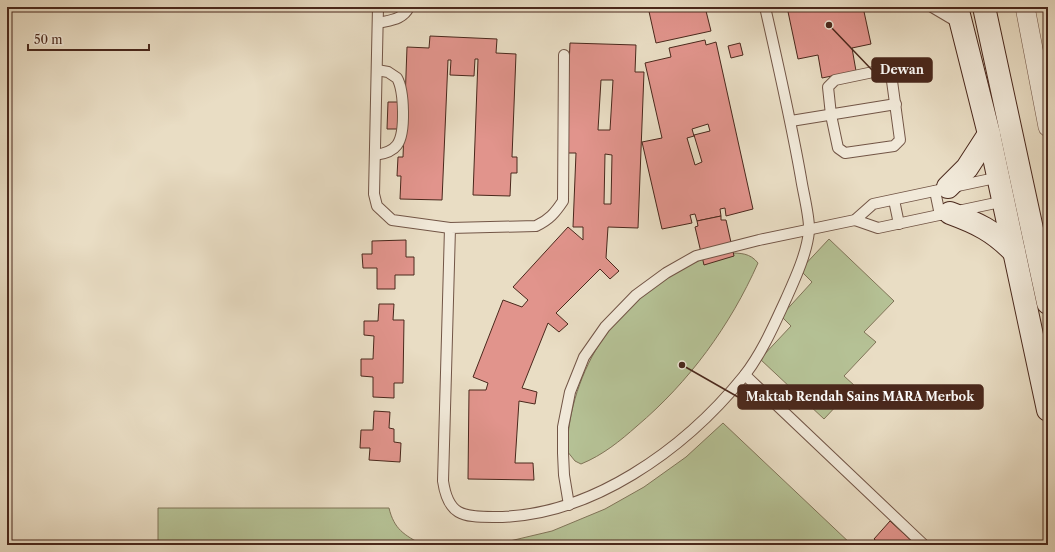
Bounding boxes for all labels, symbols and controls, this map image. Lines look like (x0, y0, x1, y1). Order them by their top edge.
scale bar (28, 26, 149, 52)
text: 50 m (34, 32, 63, 47)
callout: Dewan (872, 58, 932, 82)
text: Dewan (880, 62, 925, 77)
callout: Maktab Rendah Sains MARA Merbok (738, 385, 983, 409)
text: Maktab Rendah Sains MARA Merbok (746, 389, 975, 404)

